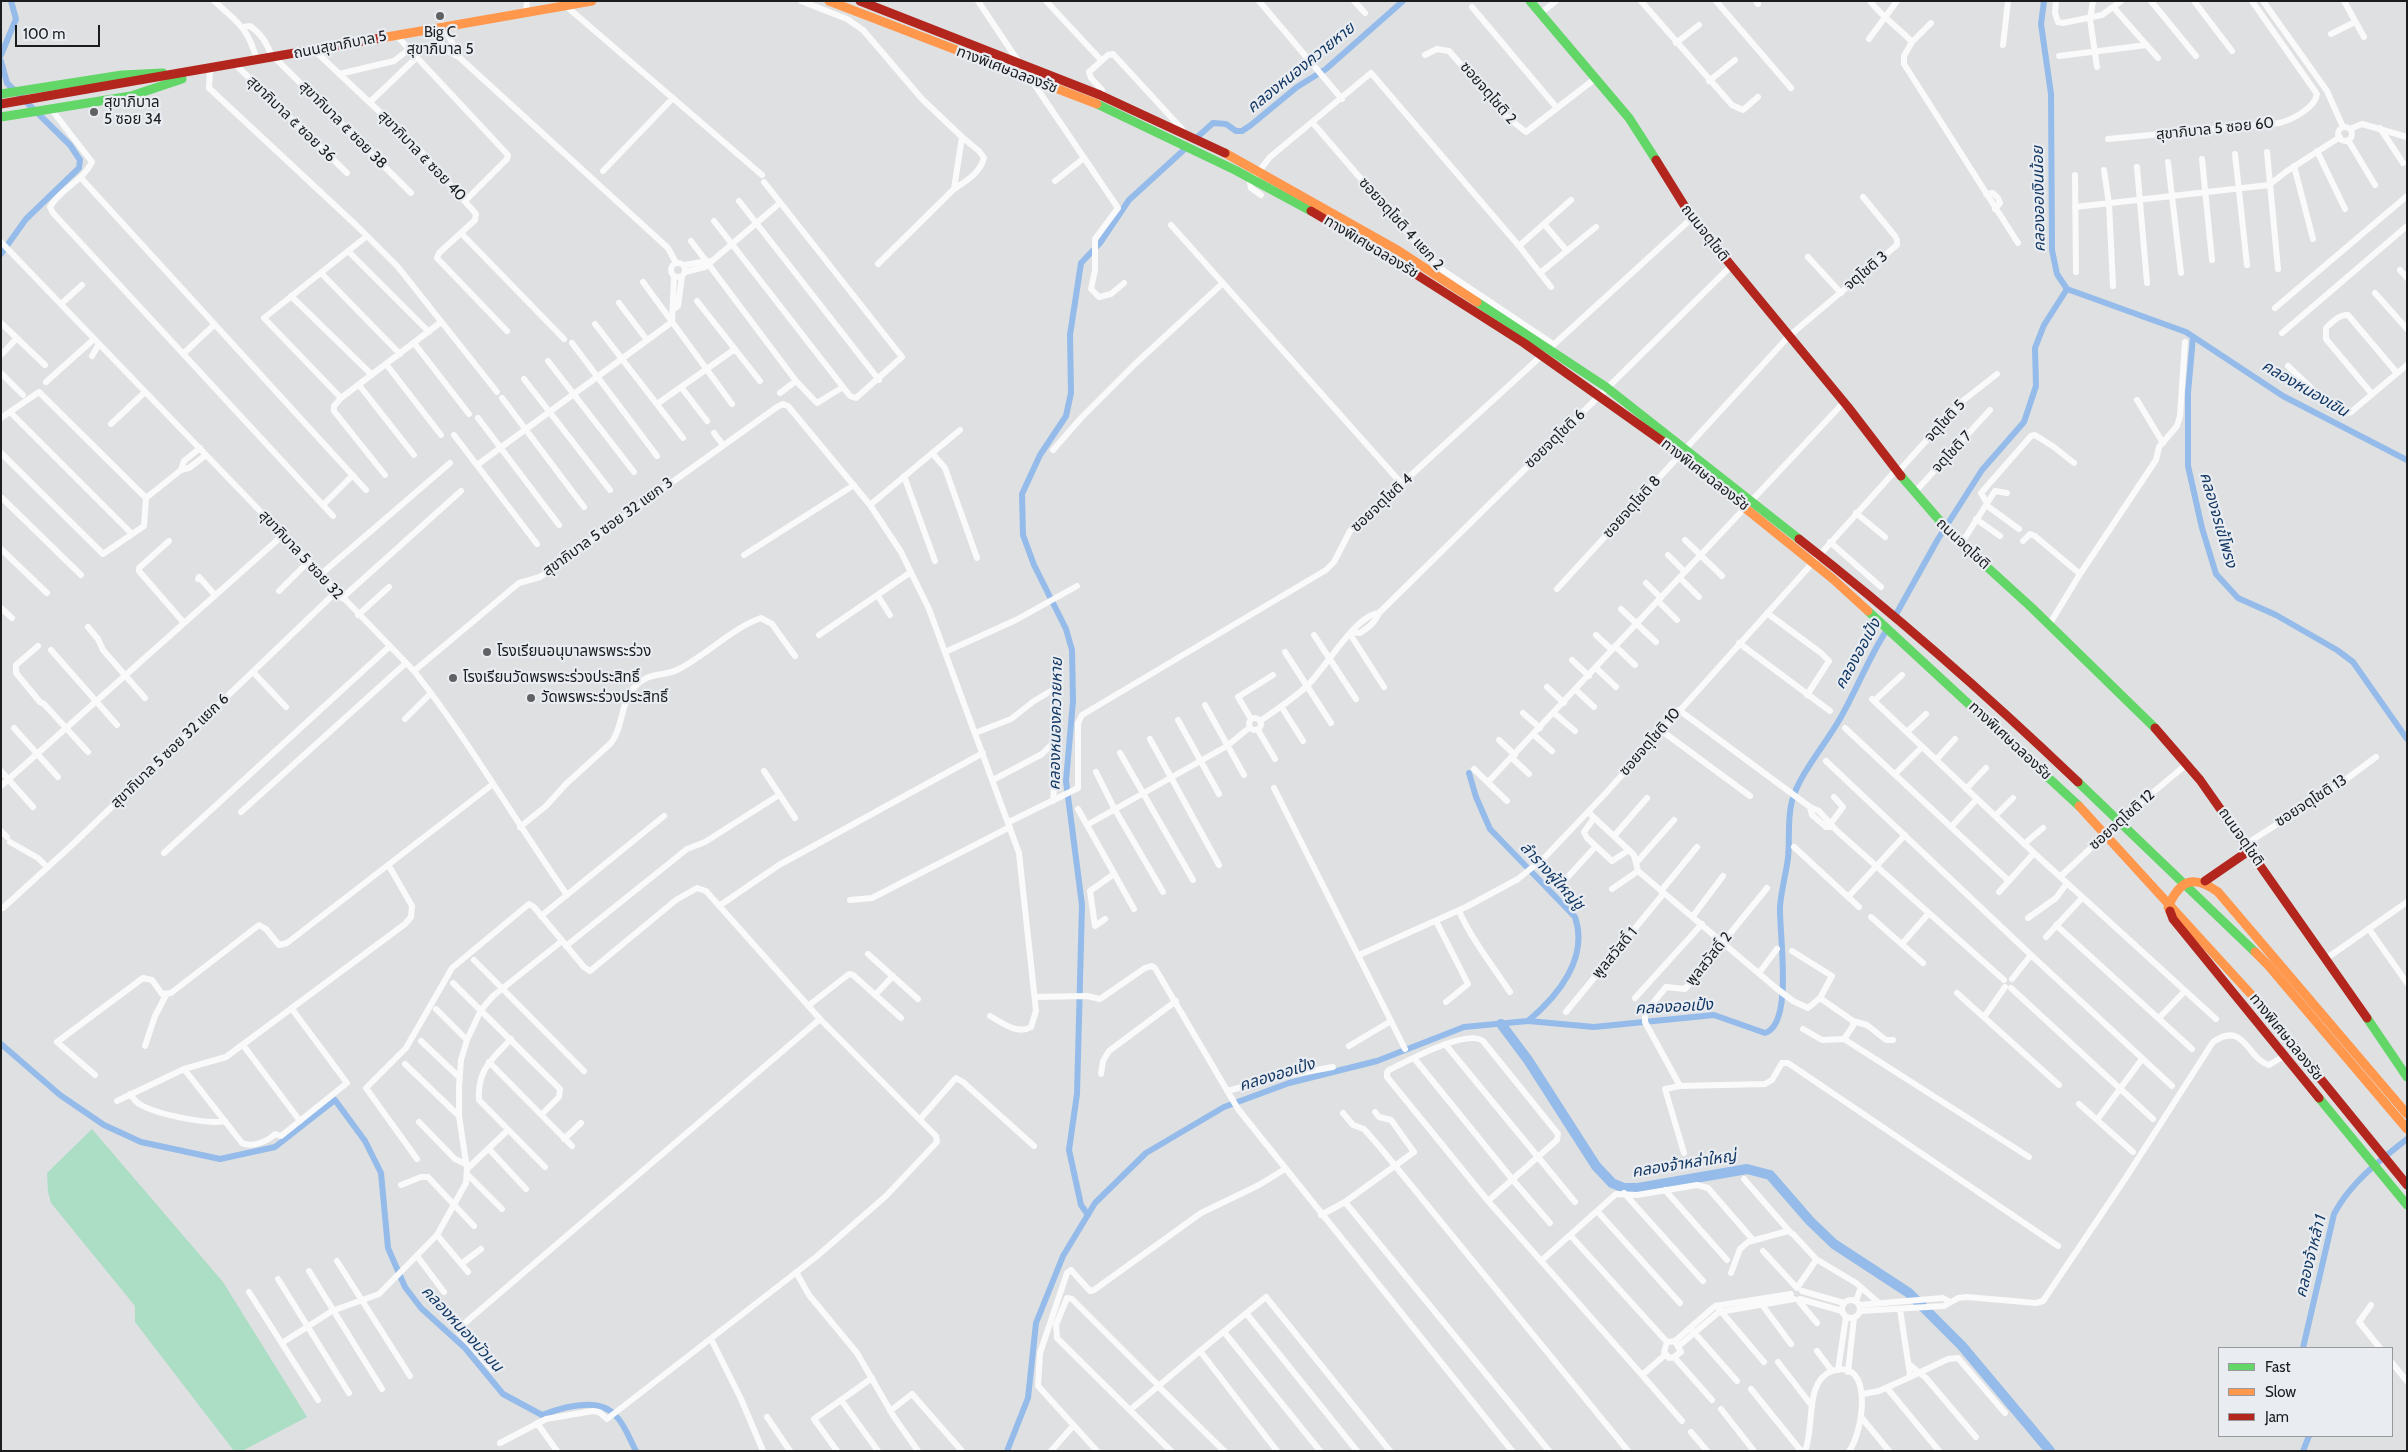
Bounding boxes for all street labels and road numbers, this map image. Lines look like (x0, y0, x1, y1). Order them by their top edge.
street label: ถนนสุขาภิบาล 5 (292, 27, 388, 63)
street label: ทางพิเศษฉลองรัช (954, 42, 1060, 98)
street label: ซอยจตุโชติ 2 (1456, 58, 1520, 128)
street label: สุขาภิบาล ๕ ซอย 36 (243, 72, 339, 166)
street label: สุขาภิบาล ๕ ซอย 38 (295, 77, 391, 173)
street label: สุขาภิบาล ๕ ซอย 40 (374, 107, 470, 205)
street label: สุขาภิบาล 5 ซอย 60 (2155, 114, 2275, 144)
street label: ซอยจตุโชติ 4 แยก 2 (1355, 174, 1447, 274)
street label: ถนนจตุโชติ (1677, 201, 1733, 265)
street label: ทางพิเศษฉลองรัช (1321, 212, 1421, 282)
street label: จตุโชติ 3 (1841, 248, 1891, 294)
street label: จตุโชติ 5 (1921, 396, 1969, 446)
street label: ซอยจตุโชติ 6 (1521, 406, 1589, 472)
street label: จตุโชติ 7 (1928, 427, 1976, 477)
street label: ทางพิเศษฉลองรัช (1657, 435, 1753, 515)
street label: ซอยจตุโชติ 4 (1347, 470, 1417, 536)
street label: ซอยจตุโชติ 8 (1599, 472, 1665, 542)
street label: สุขาภิบาล 5 ซอย 32 แยก 3 (539, 474, 677, 580)
street label: สุขาภิบาล 5 ซอย 32 (255, 507, 347, 603)
street label: ถนนจตุโชติ (1932, 515, 1994, 573)
street label: สุขาภิบาล 5 ซอย 32 แยก 6 (107, 690, 233, 812)
street label: ทางพิเศษฉลองรัช (1965, 698, 2055, 784)
street label: ซอยจตุโชติ 10 (1616, 704, 1684, 780)
street label: ซอยจตุโชติ 13 (2272, 771, 2350, 831)
street label: ซอยจตุโชติ 12 (2086, 786, 2158, 854)
street label: ถนนจตุโชติ (2214, 804, 2268, 870)
street label: พูลสวัสดิ์ 1 (1588, 924, 1642, 982)
street label: พูลสวัสดิ์ 2 (1682, 928, 1736, 990)
street label: ทางพิเศษฉลองรัช (2245, 990, 2327, 1084)

